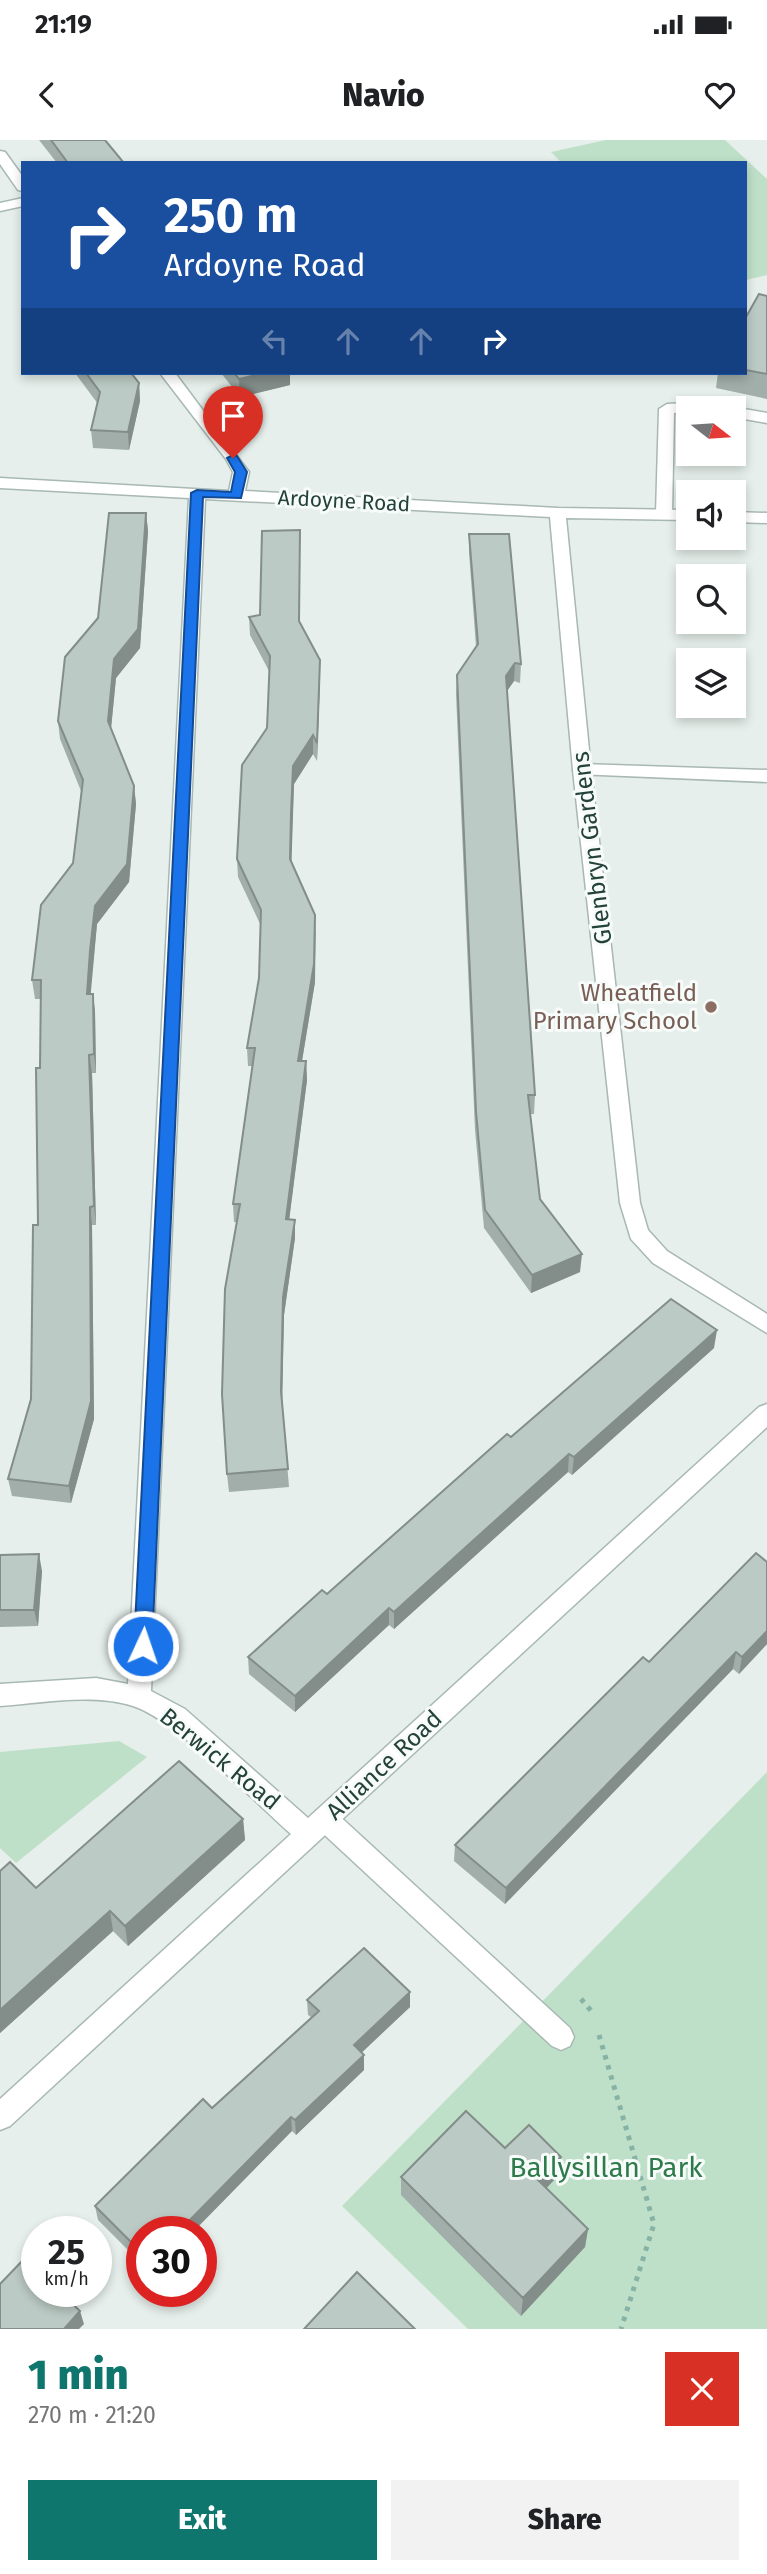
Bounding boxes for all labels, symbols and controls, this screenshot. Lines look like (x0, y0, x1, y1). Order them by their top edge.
text: 21:19 (35, 9, 92, 40)
icon: back (28, 76, 66, 114)
text: Navio (342, 76, 425, 114)
icon: heart (701, 76, 739, 114)
text: 250 m (164, 186, 297, 245)
icon: right (49, 189, 140, 280)
text: Ardoyne Road (164, 246, 366, 284)
icon: left (256, 322, 294, 360)
icon: ahead (329, 322, 367, 360)
icon: ahead (402, 322, 440, 360)
icon: right (475, 322, 513, 360)
pin (203, 386, 263, 458)
north arrow (676, 396, 746, 466)
map controls (676, 396, 746, 718)
icon: arrive (214, 397, 252, 435)
button: sound (676, 480, 746, 550)
street label: Ardoyne Road (277, 485, 411, 517)
button: search (676, 564, 746, 634)
button: layers (676, 648, 746, 718)
street label: Glenbryn Gardens (566, 750, 618, 946)
place label: Wheatfield Primary School (533, 979, 697, 1035)
marker: Wheatfield Primary School (703, 999, 719, 1015)
position arrow (106, 1609, 180, 1683)
street label: Berwick Road (154, 1702, 286, 1816)
street label: Alliance Road (321, 1704, 447, 1826)
park label: Ballysillan Park (509, 2151, 703, 2184)
speed limit sign: 30 (126, 2216, 217, 2307)
text: 25 (48, 2231, 85, 2273)
text: km/h (44, 2268, 89, 2290)
text: 1 min (28, 2350, 129, 2400)
button: close (665, 2352, 739, 2426)
text: 270 m · 21:20 (28, 2401, 156, 2429)
button: Exit (28, 2480, 377, 2560)
button: Share (391, 2480, 739, 2560)

